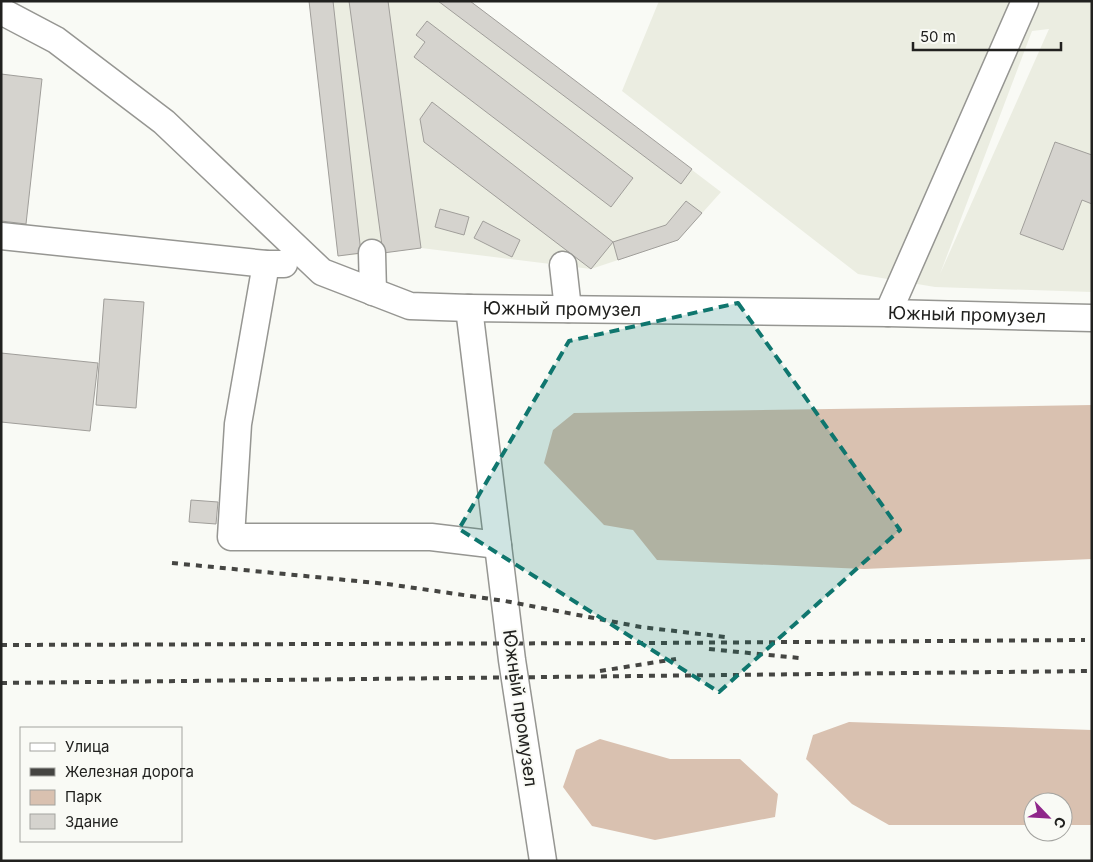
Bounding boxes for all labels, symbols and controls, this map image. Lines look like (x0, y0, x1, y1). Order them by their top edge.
scale bar (913, 20, 1060, 52)
text: 50 m (920, 27, 956, 46)
street label: Южный промузел (483, 297, 641, 320)
street label: Южный промузел (888, 302, 1046, 327)
street label: Южный промузел (499, 628, 542, 788)
legend (20, 727, 182, 842)
text: Улица (65, 737, 109, 756)
text: Железная дорога (65, 762, 194, 781)
text: Парк (65, 787, 102, 806)
north arrow (1023, 792, 1073, 842)
text: Здание (65, 812, 119, 831)
text: С (1050, 814, 1070, 831)

